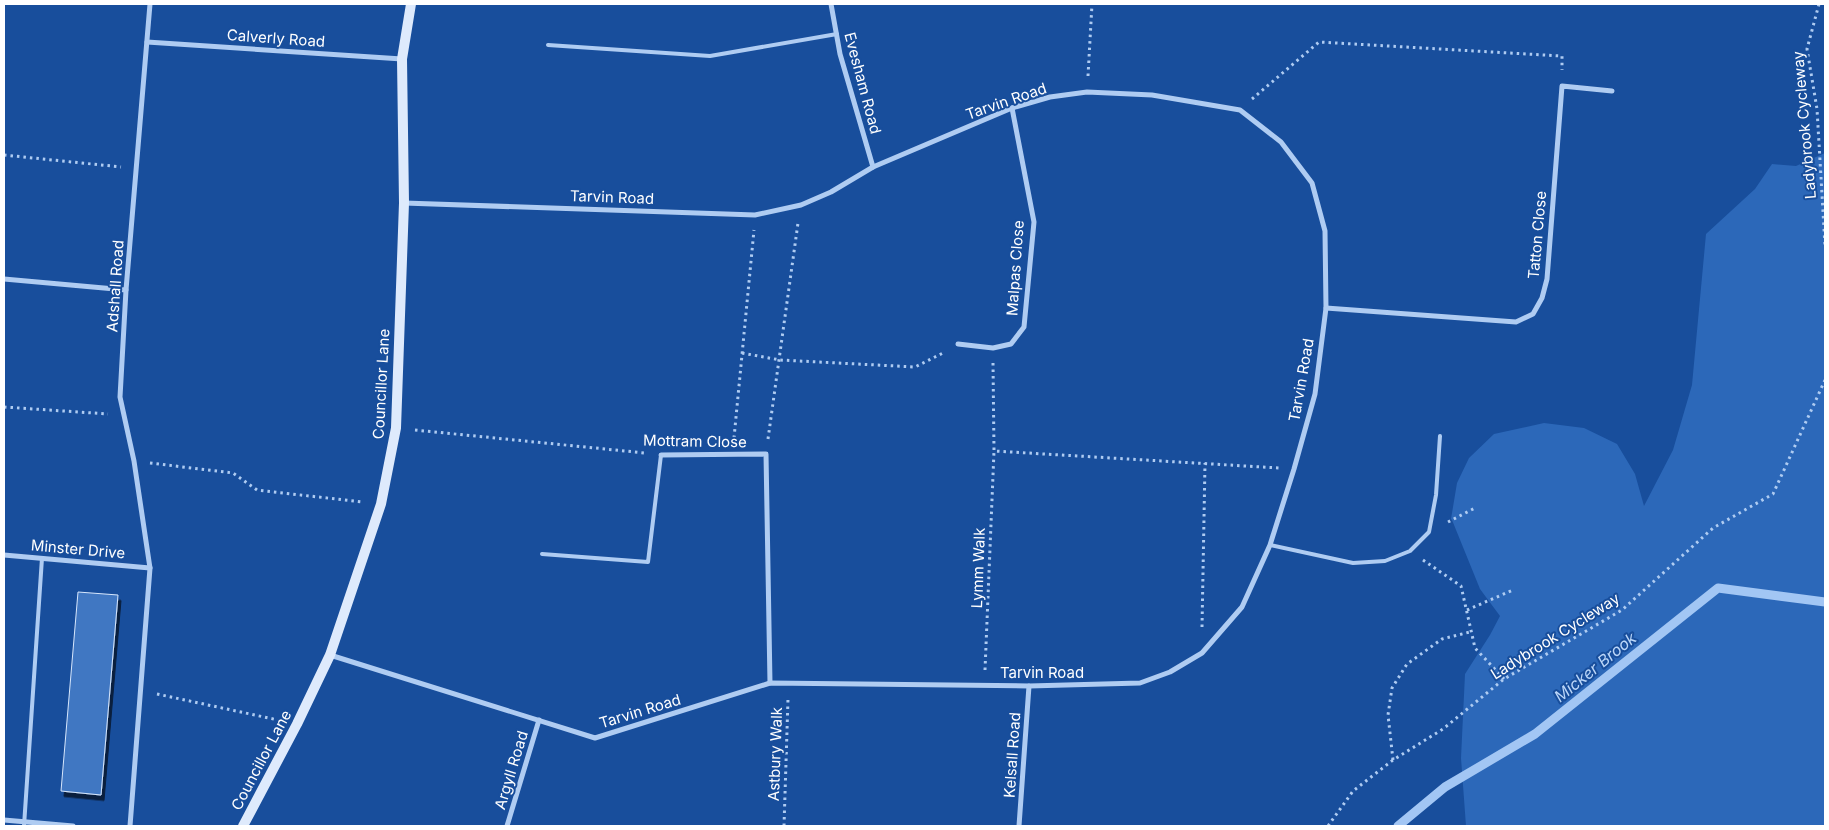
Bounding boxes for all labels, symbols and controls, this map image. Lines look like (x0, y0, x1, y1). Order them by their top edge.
street label: Calverly Road (226, 25, 326, 51)
street label: Evesham Road (840, 30, 886, 136)
street label: Ladybrook Cycleway (1788, 50, 1820, 200)
street label: Tarvin Road (963, 78, 1049, 124)
street label: Tarvin Road (570, 186, 654, 208)
street label: Tatton Close (1524, 190, 1550, 280)
street label: Malpas Close (1002, 220, 1028, 316)
street label: Adshall Road (102, 239, 128, 333)
street label: Councillor Lane (369, 328, 393, 440)
street label: Tarvin Road (1284, 337, 1318, 423)
street label: Mottram Close (643, 431, 747, 451)
street label: Lymm Walk (967, 527, 989, 609)
street label: Minster Drive (30, 535, 126, 563)
street label: Ladybrook Cycleway (1487, 588, 1623, 683)
water label: Micker Brook (1550, 628, 1640, 706)
street label: Tarvin Road (1000, 663, 1084, 682)
street label: Tarvin Road (597, 690, 683, 732)
street label: Astbury Walk (764, 706, 786, 801)
street label: Councillor Lane (227, 707, 295, 813)
street label: Kelsall Road (1000, 712, 1024, 798)
street label: Argyll Road (490, 728, 532, 812)

